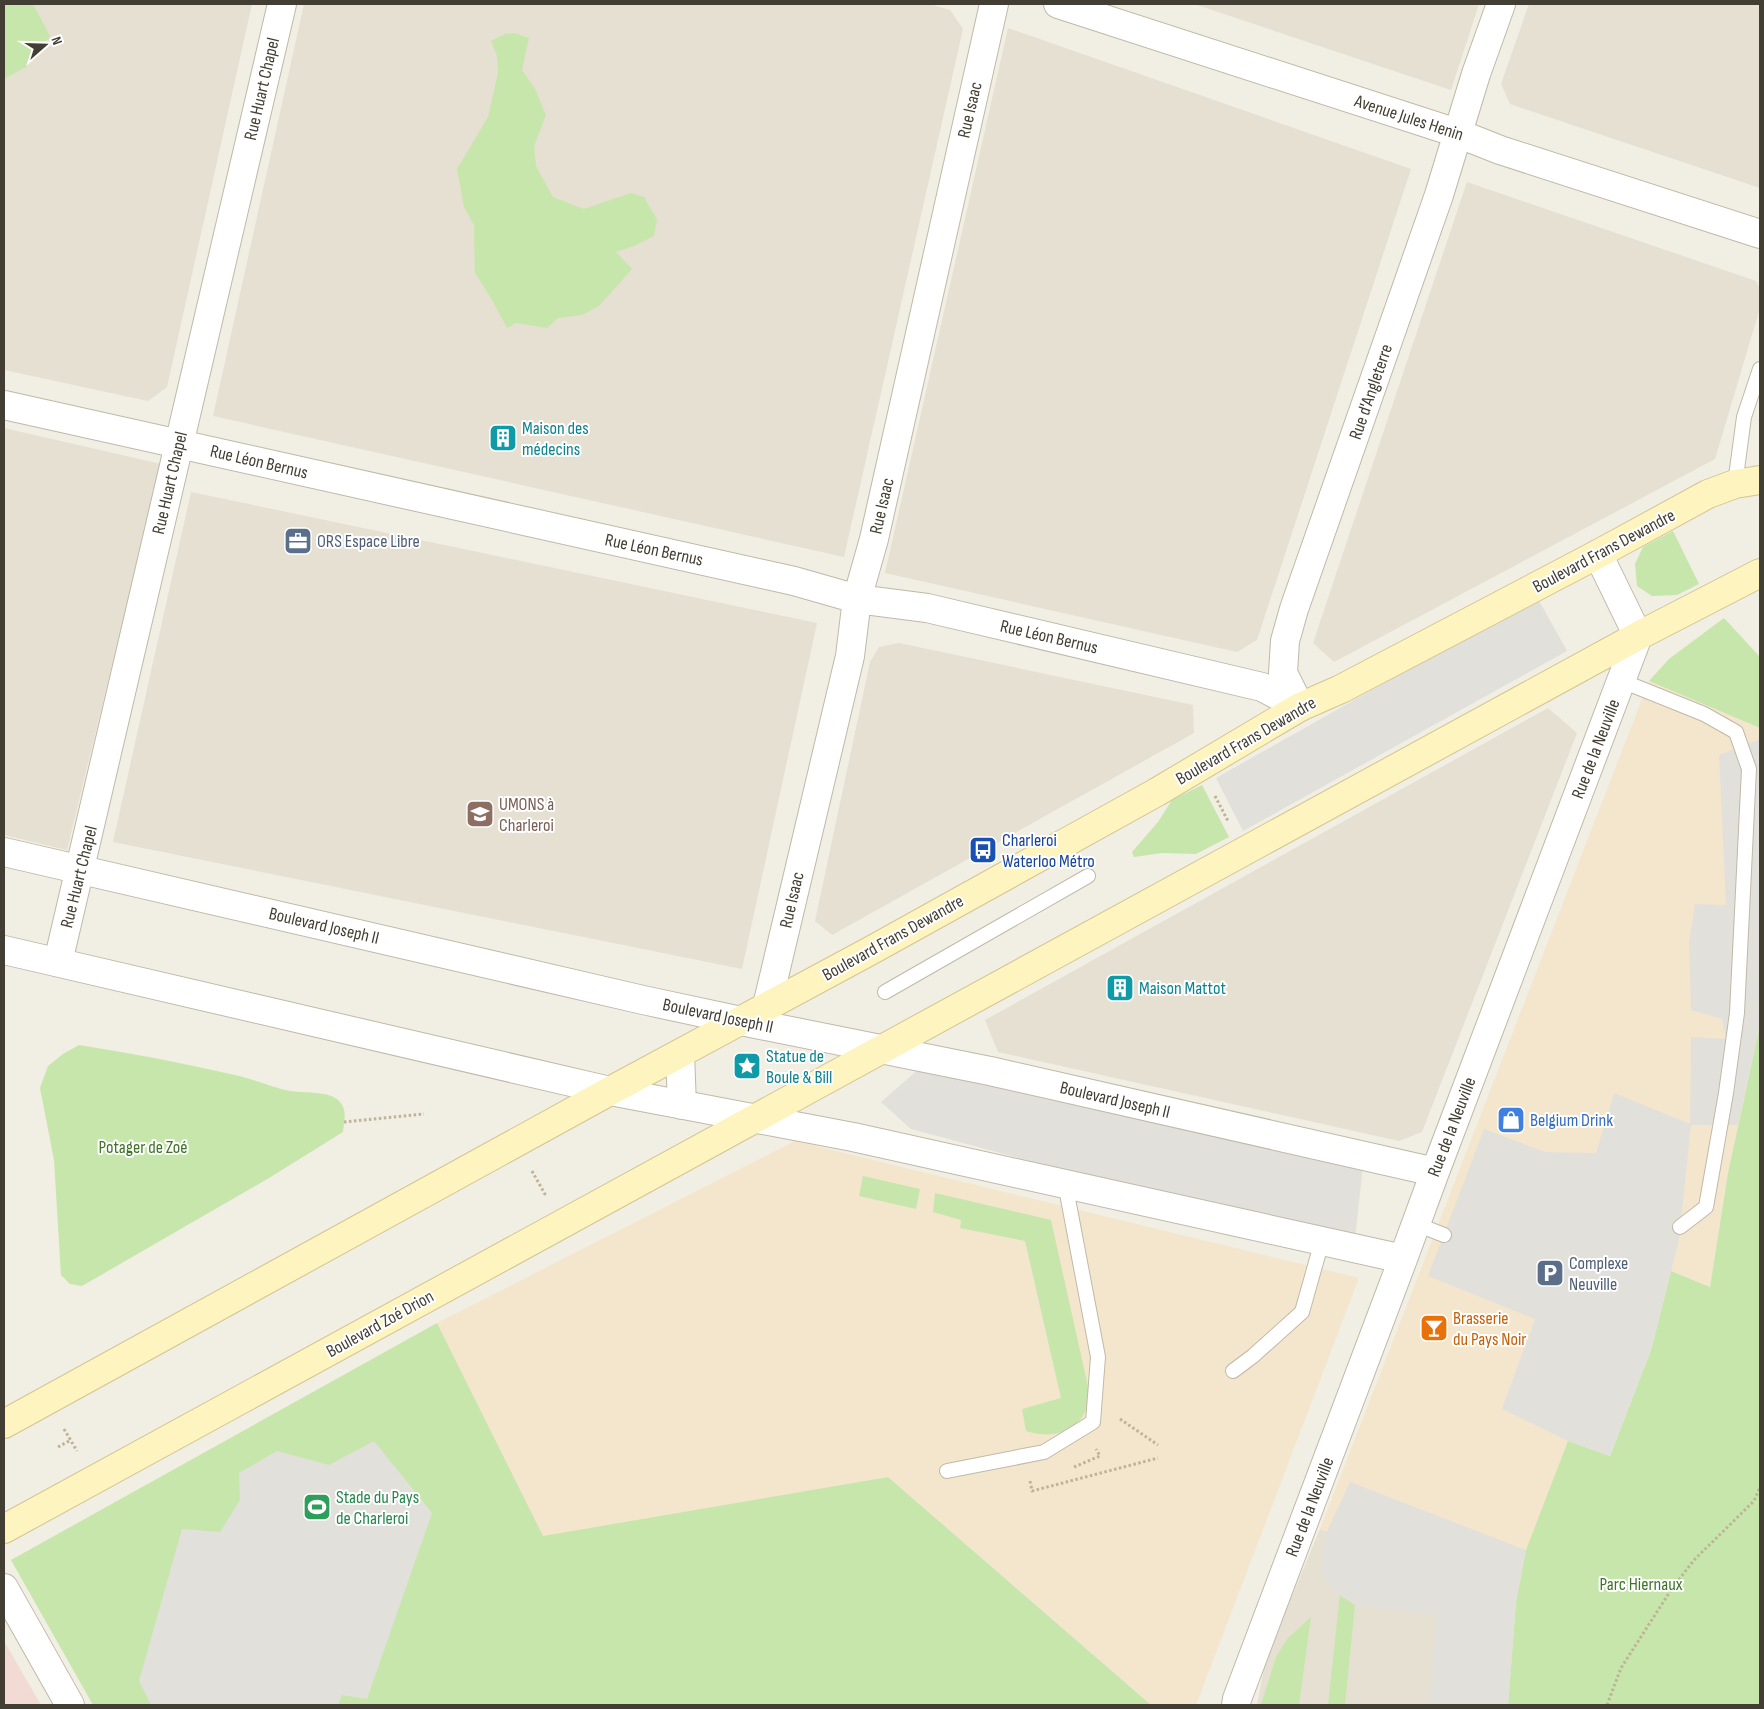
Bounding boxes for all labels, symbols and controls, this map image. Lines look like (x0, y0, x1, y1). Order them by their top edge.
north arrow (20, 20, 70, 70)
text: N (47, 34, 66, 47)
street label: Rue Huart Chapel (240, 36, 284, 142)
street label: Rue Isaac (953, 80, 987, 140)
street label: Avenue Jules Henin (1351, 90, 1466, 145)
street label: Rue d'Angleterre (1345, 341, 1397, 443)
place label: Maison des médecins (522, 418, 589, 460)
building icon: Maison des médecins (488, 423, 518, 453)
street label: Rue Huart Chapel (148, 430, 192, 536)
street label: Rue Léon Bernus (208, 441, 310, 483)
street label: Rue Isaac (865, 476, 899, 536)
street label: Boulevard Frans Dewandre (1529, 505, 1679, 597)
office icon: ORS Espace Libre (283, 526, 313, 556)
street label: Rue Léon Bernus (603, 529, 705, 571)
place label: ORS Espace Libre (317, 531, 420, 552)
street label: Rue Léon Bernus (998, 616, 1100, 658)
street label: Boulevard Frans Dewandre (1172, 692, 1320, 790)
street label: Rue de la Neuville (1567, 696, 1625, 802)
place label: UMONS à Charleroi (499, 794, 554, 836)
school or university icon: UMONS à Charleroi (465, 799, 495, 829)
street label: Rue Huart Chapel (56, 824, 102, 930)
place label: Charleroi Waterloo Métro (1002, 830, 1095, 872)
bus stop icon: Charleroi Waterloo Métro (968, 835, 998, 865)
street label: Rue Isaac (775, 870, 809, 930)
street label: Boulevard Frans Dewandre (819, 890, 967, 986)
street label: Boulevard Joseph II (267, 903, 381, 949)
building icon: Maison Mattot (1105, 973, 1135, 1003)
place label: Maison Mattot (1139, 978, 1226, 999)
street label: Boulevard Joseph II (661, 994, 775, 1038)
place label: Statue de Boule & Bill (766, 1046, 832, 1088)
place icon: Statue de Boule & Bill (732, 1051, 762, 1081)
street label: Rue de la Neuville (1423, 1074, 1481, 1180)
street label: Boulevard Joseph II (1058, 1077, 1172, 1123)
shop icon: Belgium Drink (1496, 1105, 1526, 1135)
place label: Belgium Drink (1530, 1110, 1613, 1131)
park label: Potager de Zoé (98, 1137, 188, 1158)
place label: Complexe Neuville (1569, 1253, 1628, 1295)
parking icon: Complexe Neuville (1535, 1258, 1565, 1288)
street label: Boulevard Zoé Drion (323, 1286, 437, 1362)
place label: Brasserie du Pays Noir (1453, 1308, 1527, 1350)
bar icon: Brasserie du Pays Noir (1419, 1313, 1449, 1343)
street label: Rue de la Neuville (1281, 1454, 1339, 1560)
place label: Stade du Pays de Charleroi (336, 1487, 419, 1529)
sports icon: Stade du Pays de Charleroi (302, 1492, 332, 1522)
park label: Parc Hiernaux (1599, 1574, 1683, 1595)

